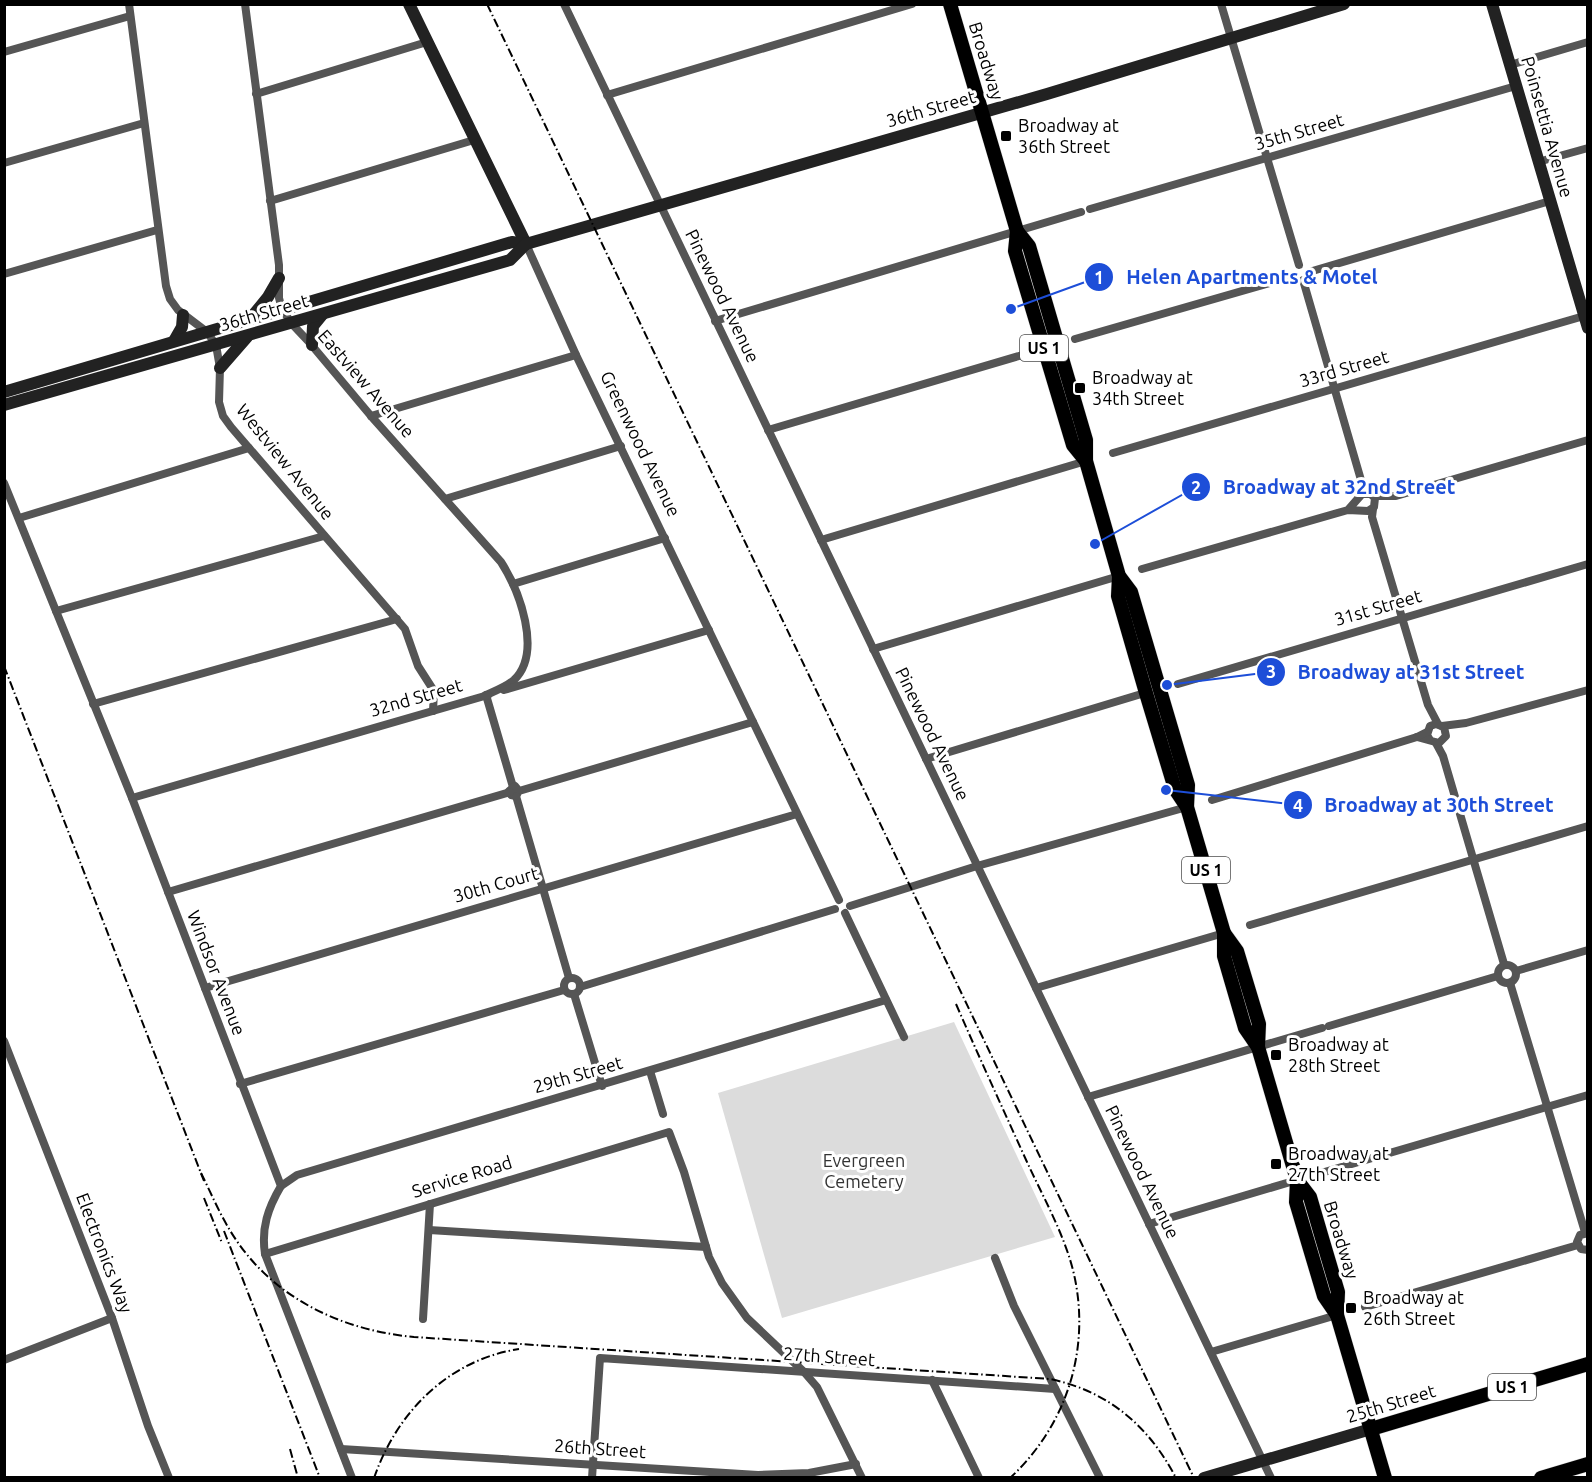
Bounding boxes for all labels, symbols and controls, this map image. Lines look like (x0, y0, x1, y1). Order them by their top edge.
street label: Broadway (966, 19, 1008, 102)
street label: Poinsettia Avenue (1518, 54, 1578, 200)
street label: 36th Street (884, 86, 978, 130)
street label: 35th Street (1252, 109, 1346, 153)
place label: Broadway at 36th Street (1018, 115, 1119, 156)
marker: Broadway at 36th Street (999, 129, 1013, 143)
street label: Pinewood Avenue (682, 226, 764, 365)
callout: Helen Apartments & Motel (1084, 258, 1389, 296)
text: Helen Apartments & Motel (1126, 265, 1378, 288)
text: 1 (1094, 267, 1104, 287)
street label: 36th Street (217, 290, 311, 334)
street label: Eastview Avenue (315, 325, 419, 441)
road number: US 1 (1020, 335, 1068, 361)
street label: 33rd Street (1297, 346, 1391, 390)
place label: Broadway at 34th Street (1092, 367, 1193, 408)
street label: Greenwood Avenue (597, 368, 685, 519)
marker: Broadway at 34th Street (1073, 381, 1087, 395)
street label: Westview Avenue (233, 399, 339, 523)
callout: Broadway at 32nd Street (1181, 468, 1468, 506)
text: Broadway at 32nd Street (1223, 475, 1456, 498)
text: 2 (1191, 477, 1201, 497)
street label: 31st Street (1332, 585, 1424, 629)
callout: Broadway at 31st Street (1256, 653, 1537, 691)
text: Broadway at 31st Street (1298, 660, 1525, 683)
text: 3 (1266, 661, 1276, 681)
street label: Pinewood Avenue (892, 664, 974, 803)
street label: 32nd Street (367, 674, 464, 720)
callout: Broadway at 30th Street (1283, 786, 1566, 824)
text: Broadway at 30th Street (1324, 793, 1554, 816)
text: 4 (1293, 795, 1303, 815)
road number: US 1 (1182, 857, 1230, 883)
street label: 30th Court (451, 862, 541, 906)
street label: Windsor Avenue (184, 907, 250, 1038)
place label: Broadway at 28th Street (1288, 1034, 1389, 1075)
marker: Broadway at 28th Street (1269, 1048, 1283, 1062)
street label: 29th Street (531, 1052, 625, 1096)
street label: Pinewood Avenue (1102, 1102, 1184, 1241)
place label: Broadway at 27th Street (1288, 1143, 1389, 1184)
park label: Evergreen Cemetery (823, 1150, 905, 1191)
street label: Service Road (409, 1151, 514, 1201)
marker: Broadway at 27th Street (1269, 1157, 1283, 1171)
street label: Electronics Way (73, 1190, 137, 1316)
street label: Broadway (1321, 1198, 1363, 1281)
place label: Broadway at 26th Street (1363, 1287, 1464, 1328)
marker: Broadway at 26th Street (1344, 1301, 1358, 1315)
street label: 27th Street (782, 1343, 876, 1369)
road number: US 1 (1488, 1374, 1536, 1400)
street label: 25th Street (1344, 1380, 1438, 1426)
street label: 26th Street (553, 1435, 647, 1461)

